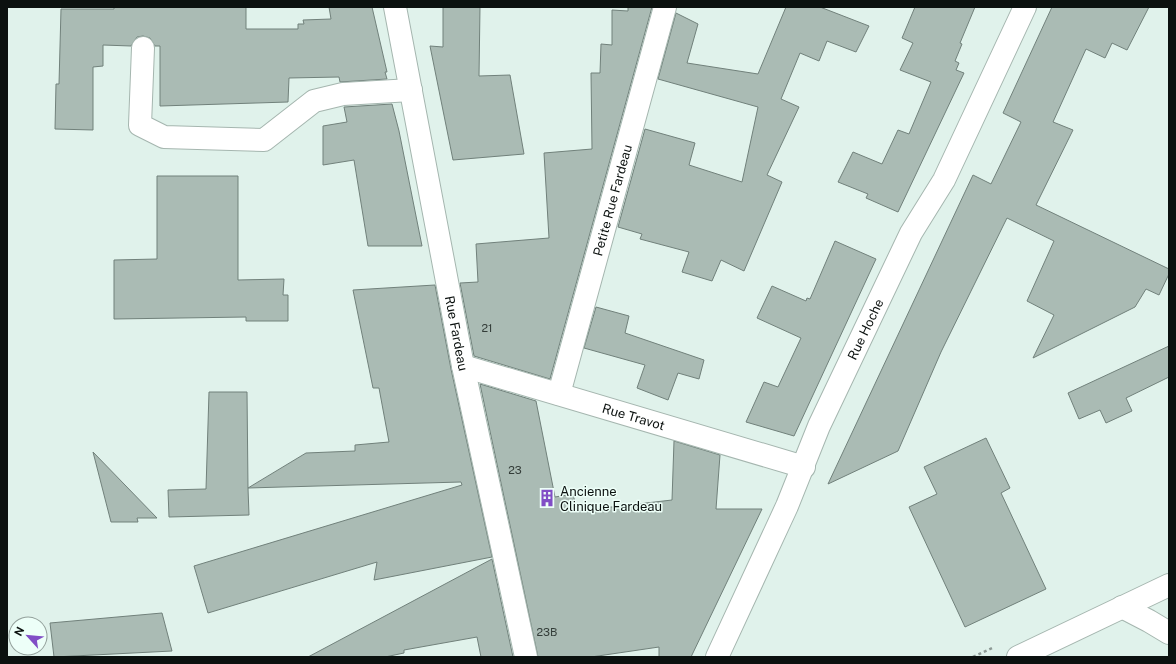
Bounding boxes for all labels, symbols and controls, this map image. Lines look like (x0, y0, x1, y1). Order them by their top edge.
street label: Petite Rue Fardeau (590, 143, 635, 258)
street label: Rue Fardeau (442, 294, 471, 372)
street label: Rue Hoche (845, 296, 887, 362)
house number: 21 (481, 322, 493, 334)
street label: Rue Travot (601, 401, 667, 433)
house number: 23 (508, 464, 522, 476)
place label: Ancienne Clinique Fardeau (560, 484, 662, 514)
building icon: Ancienne Clinique Fardeau (537, 488, 557, 508)
north arrow (8, 616, 48, 656)
text: N (12, 625, 26, 638)
house number: 23B (537, 626, 557, 638)

